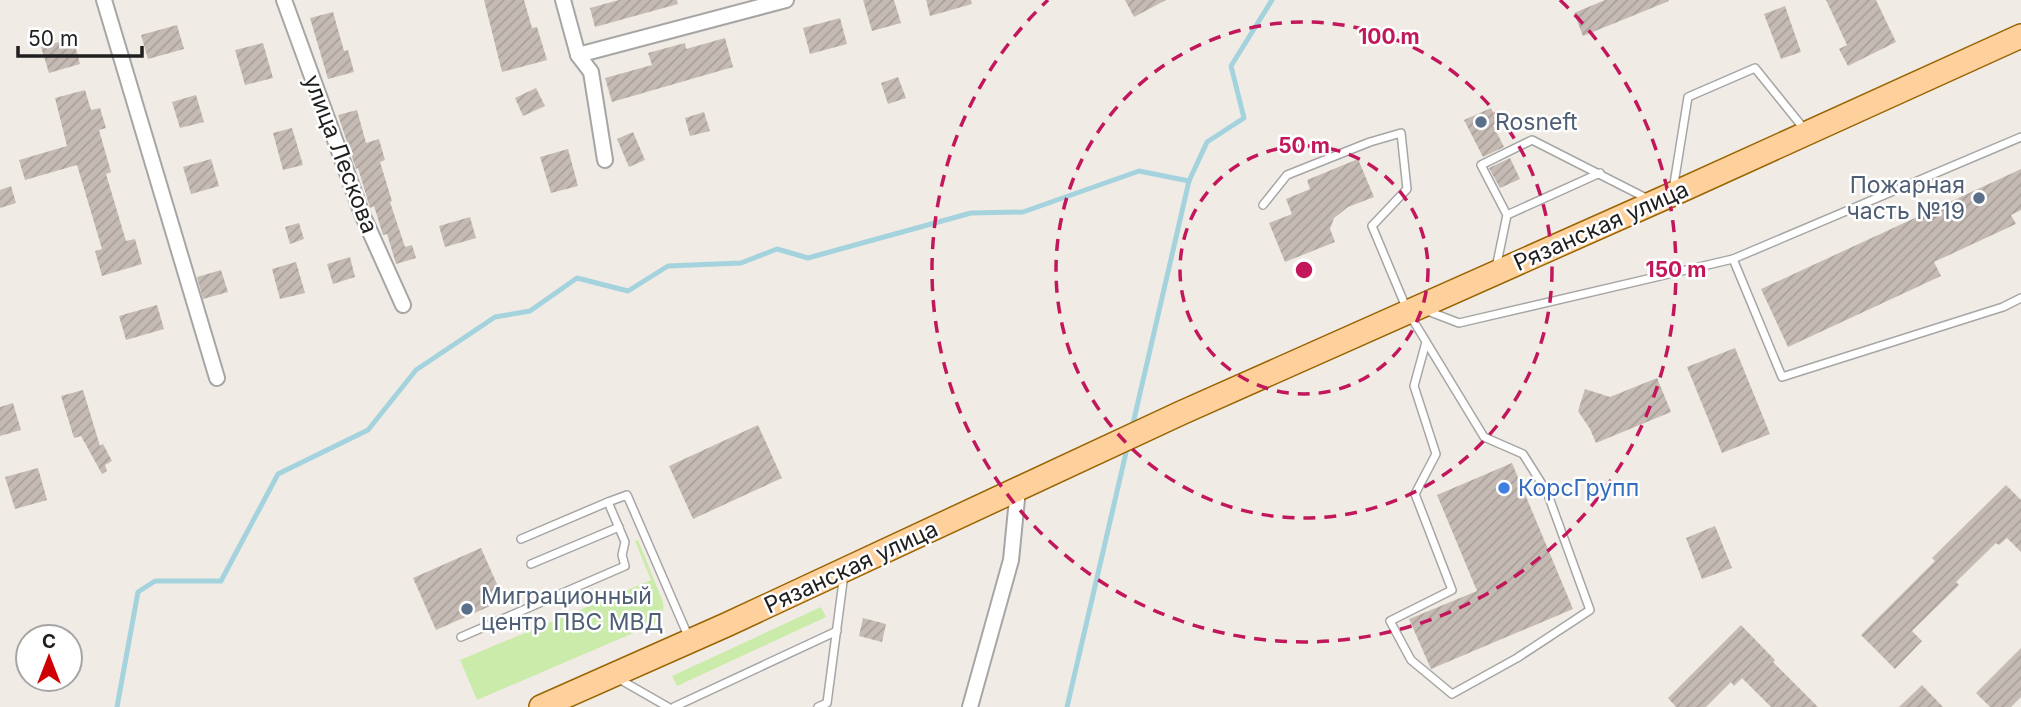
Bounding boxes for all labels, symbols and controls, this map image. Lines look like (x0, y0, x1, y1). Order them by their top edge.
scale bar (18, 14, 142, 58)
text: 100 m (1358, 24, 1420, 49)
text: 50 m (28, 26, 78, 51)
street label: улица Лескова (298, 71, 384, 237)
place label: Rosneft (1495, 108, 1578, 136)
marker: Rosneft (1473, 114, 1489, 130)
text: 50 m (1278, 133, 1330, 158)
place label: Пожарная часть №19 (1847, 171, 1965, 225)
street label: Рязанская улица (1509, 175, 1693, 277)
marker: Пожарная часть №19 (1971, 190, 1987, 206)
text: 150 m (1646, 257, 1706, 282)
centre of rings (1292, 258, 1316, 282)
place label: КорсГрупп (1518, 474, 1639, 502)
marker: КорсГрупп (1496, 480, 1512, 496)
street label: Рязанская улица (760, 514, 942, 620)
place label: Миграционный центр ПВС МВД (481, 582, 663, 636)
marker: Миграционный центр ПВС МВД (459, 601, 475, 617)
north arrow (14, 623, 84, 693)
text: С (42, 630, 56, 653)

